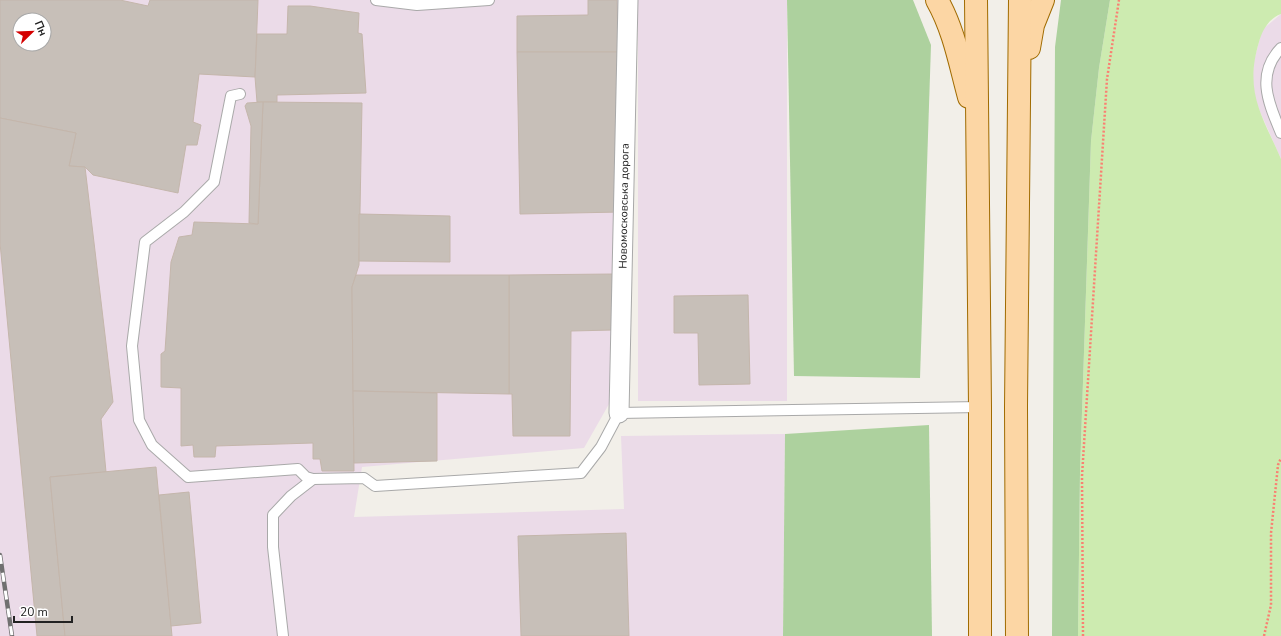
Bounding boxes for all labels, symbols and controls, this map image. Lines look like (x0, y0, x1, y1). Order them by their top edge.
north arrow (12, 12, 52, 52)
text: Пн (31, 18, 51, 38)
street label: Новомосковська дорога (615, 143, 633, 269)
scale bar (14, 598, 72, 624)
text: 20 m (20, 604, 48, 620)

